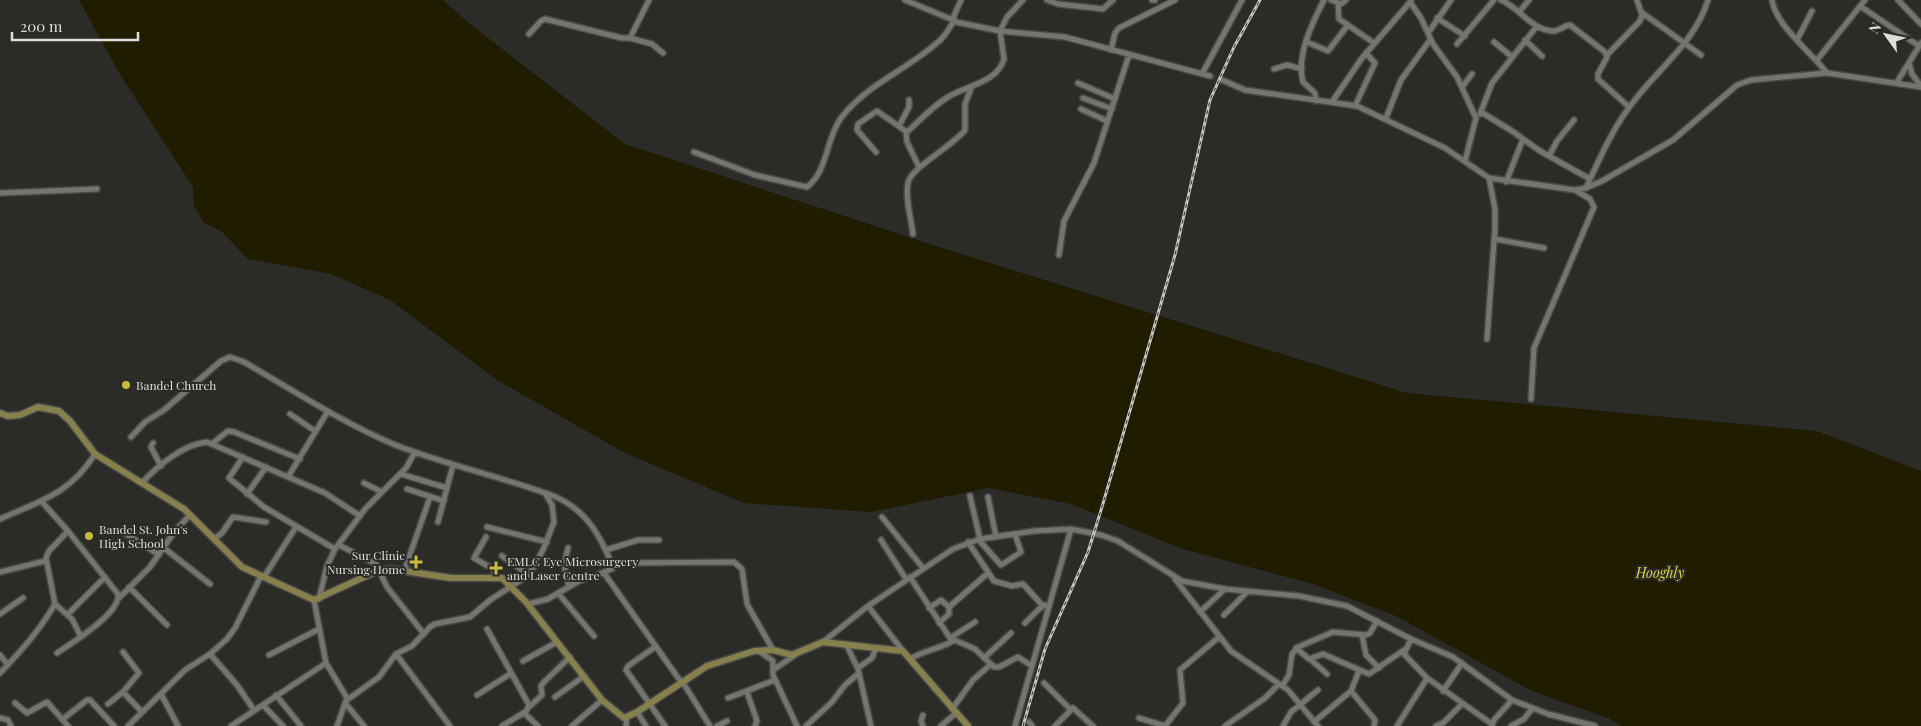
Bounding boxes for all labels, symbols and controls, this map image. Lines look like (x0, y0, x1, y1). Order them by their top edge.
scale bar (12, 10, 139, 42)
north arrow (1861, 10, 1911, 60)
text: 200 m (20, 16, 63, 36)
text: N (1864, 18, 1885, 37)
place label: Bandel Church (136, 377, 216, 393)
marker: Bandel Church (120, 379, 132, 391)
place label: Bandel St. John's High School (99, 521, 188, 551)
marker: Bandel St. John's High School (83, 530, 95, 542)
place label: Sur Clinic Nursing Home (327, 547, 405, 577)
place label: EMLC Eye Microsurgery and Laser Centre (507, 553, 638, 583)
marker: Sur Clinic Nursing Home (409, 555, 423, 569)
marker: EMLC Eye Microsurgery and Laser Centre (489, 561, 503, 575)
water label: Hooghly (1635, 563, 1684, 582)

